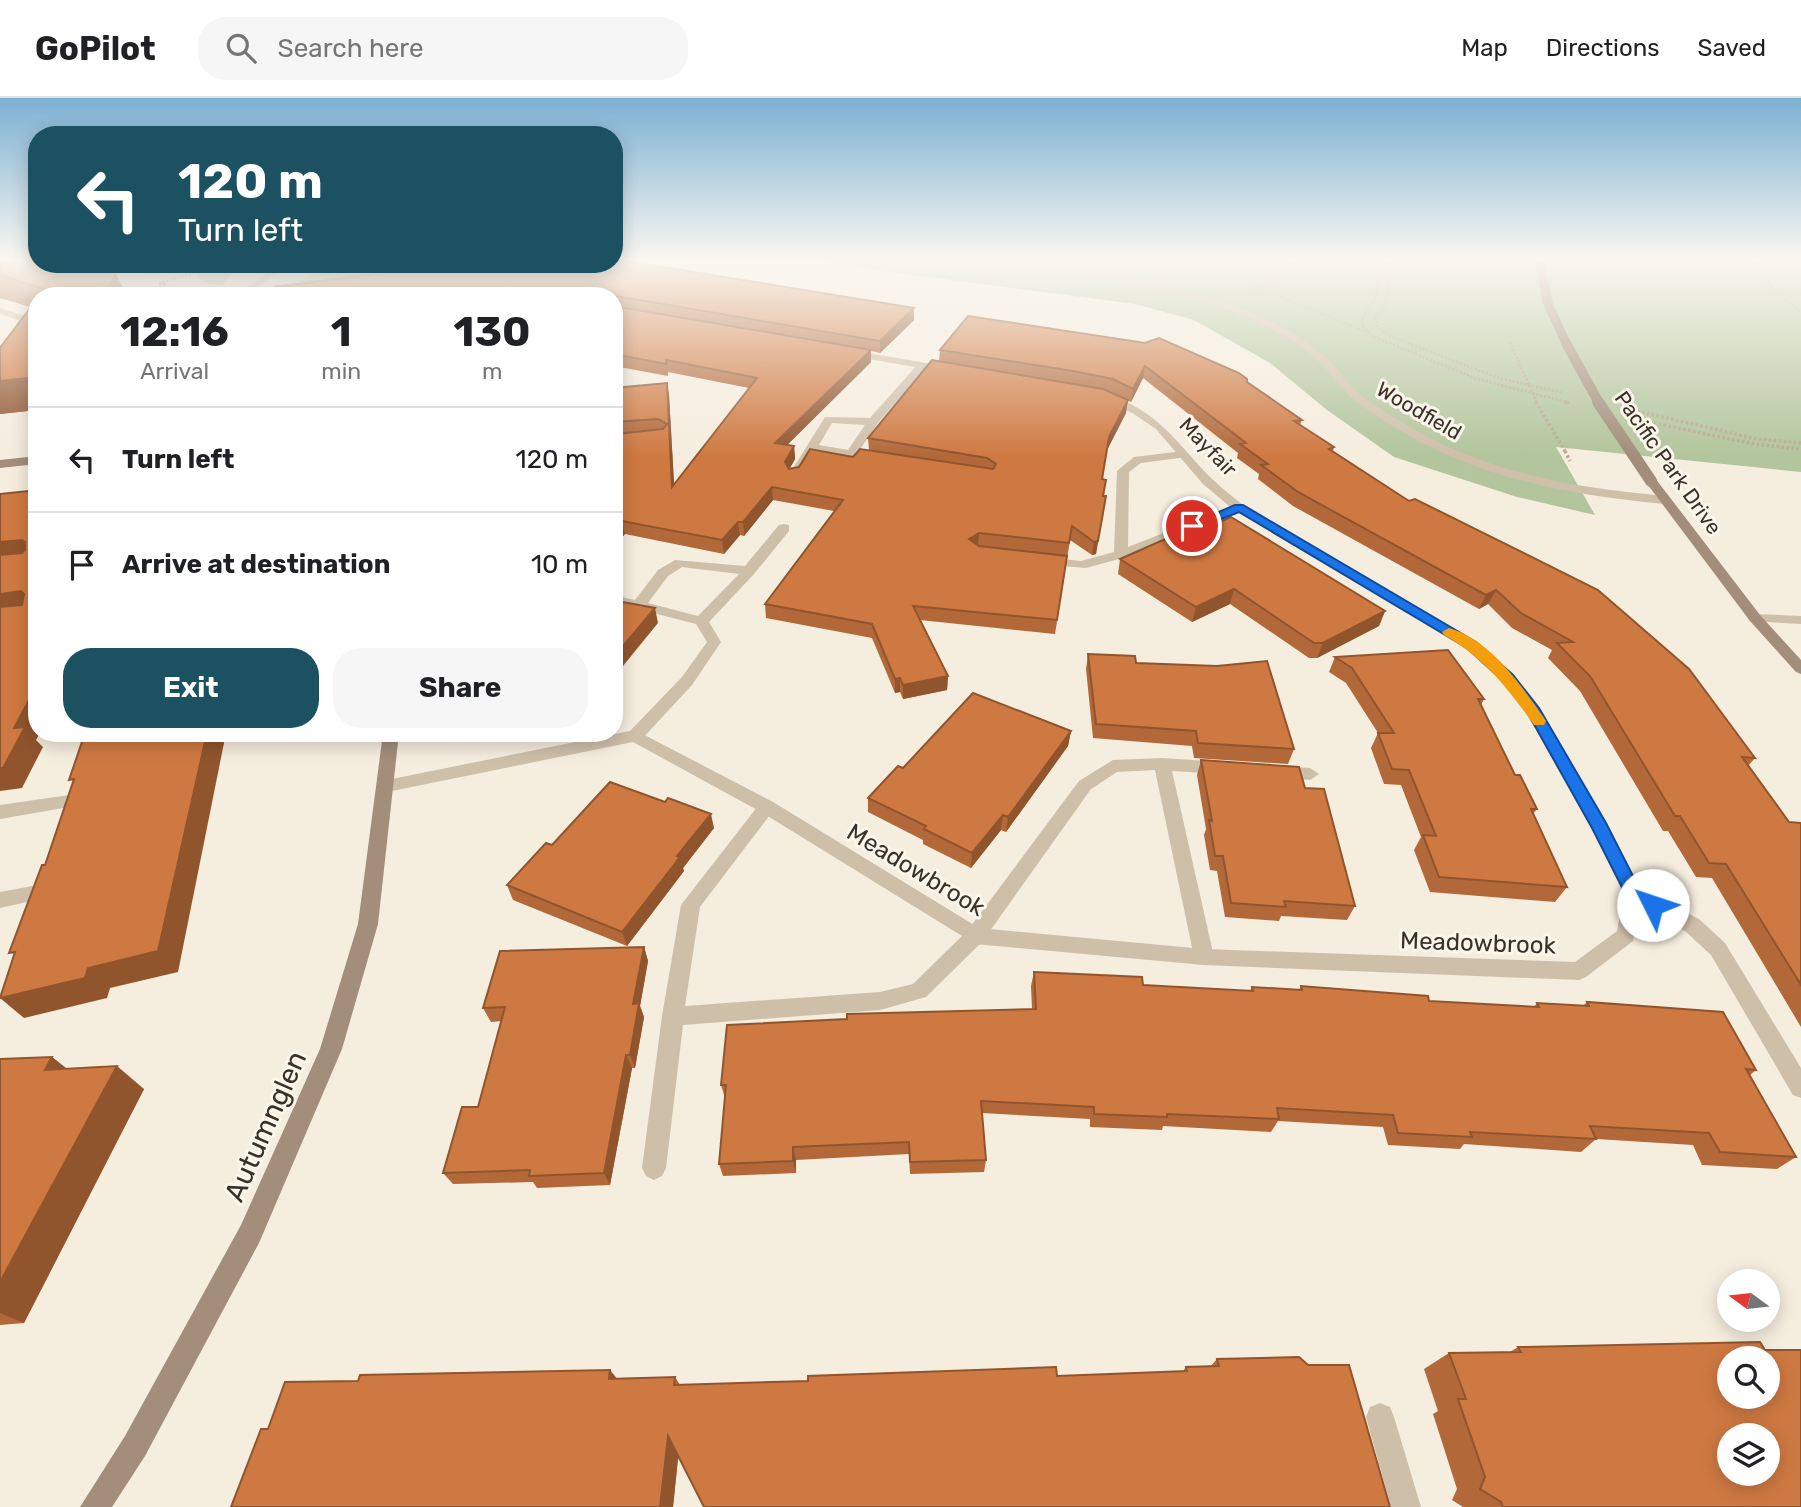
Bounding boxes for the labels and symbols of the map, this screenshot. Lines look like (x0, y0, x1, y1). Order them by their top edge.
street label: Woodfield (1372, 376, 1466, 445)
street label: Pacific Park Drive (1610, 386, 1727, 539)
street label: Mayfair (1174, 412, 1242, 481)
pin (1162, 496, 1222, 556)
street label: Meadowbrook (842, 818, 991, 922)
position arrow (1616, 868, 1690, 942)
street label: Meadowbrook (1400, 926, 1557, 960)
street label: Autumnglen (218, 1046, 313, 1207)
north arrow (1717, 1269, 1780, 1332)

